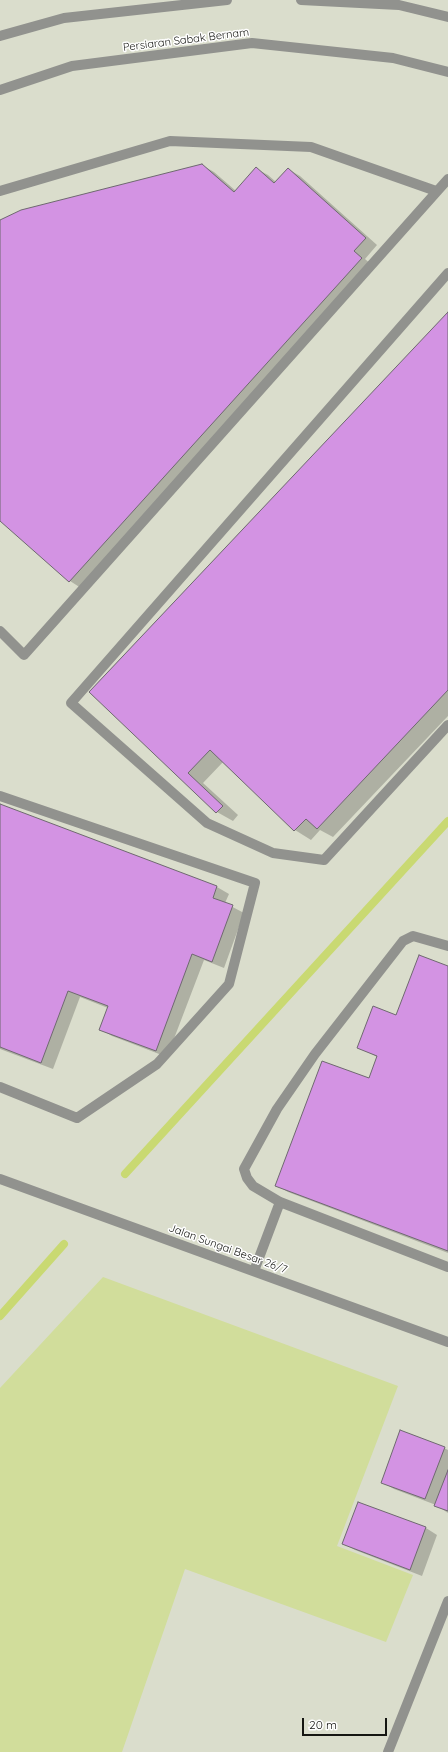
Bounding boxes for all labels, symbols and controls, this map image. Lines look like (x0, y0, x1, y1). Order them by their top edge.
street label: Persiaran Sabak Bernam (122, 26, 250, 54)
street label: Jalan Sungai Besar 26/7 (167, 1221, 289, 1277)
scale bar (304, 1710, 389, 1736)
text: 20 m (309, 1717, 337, 1732)

